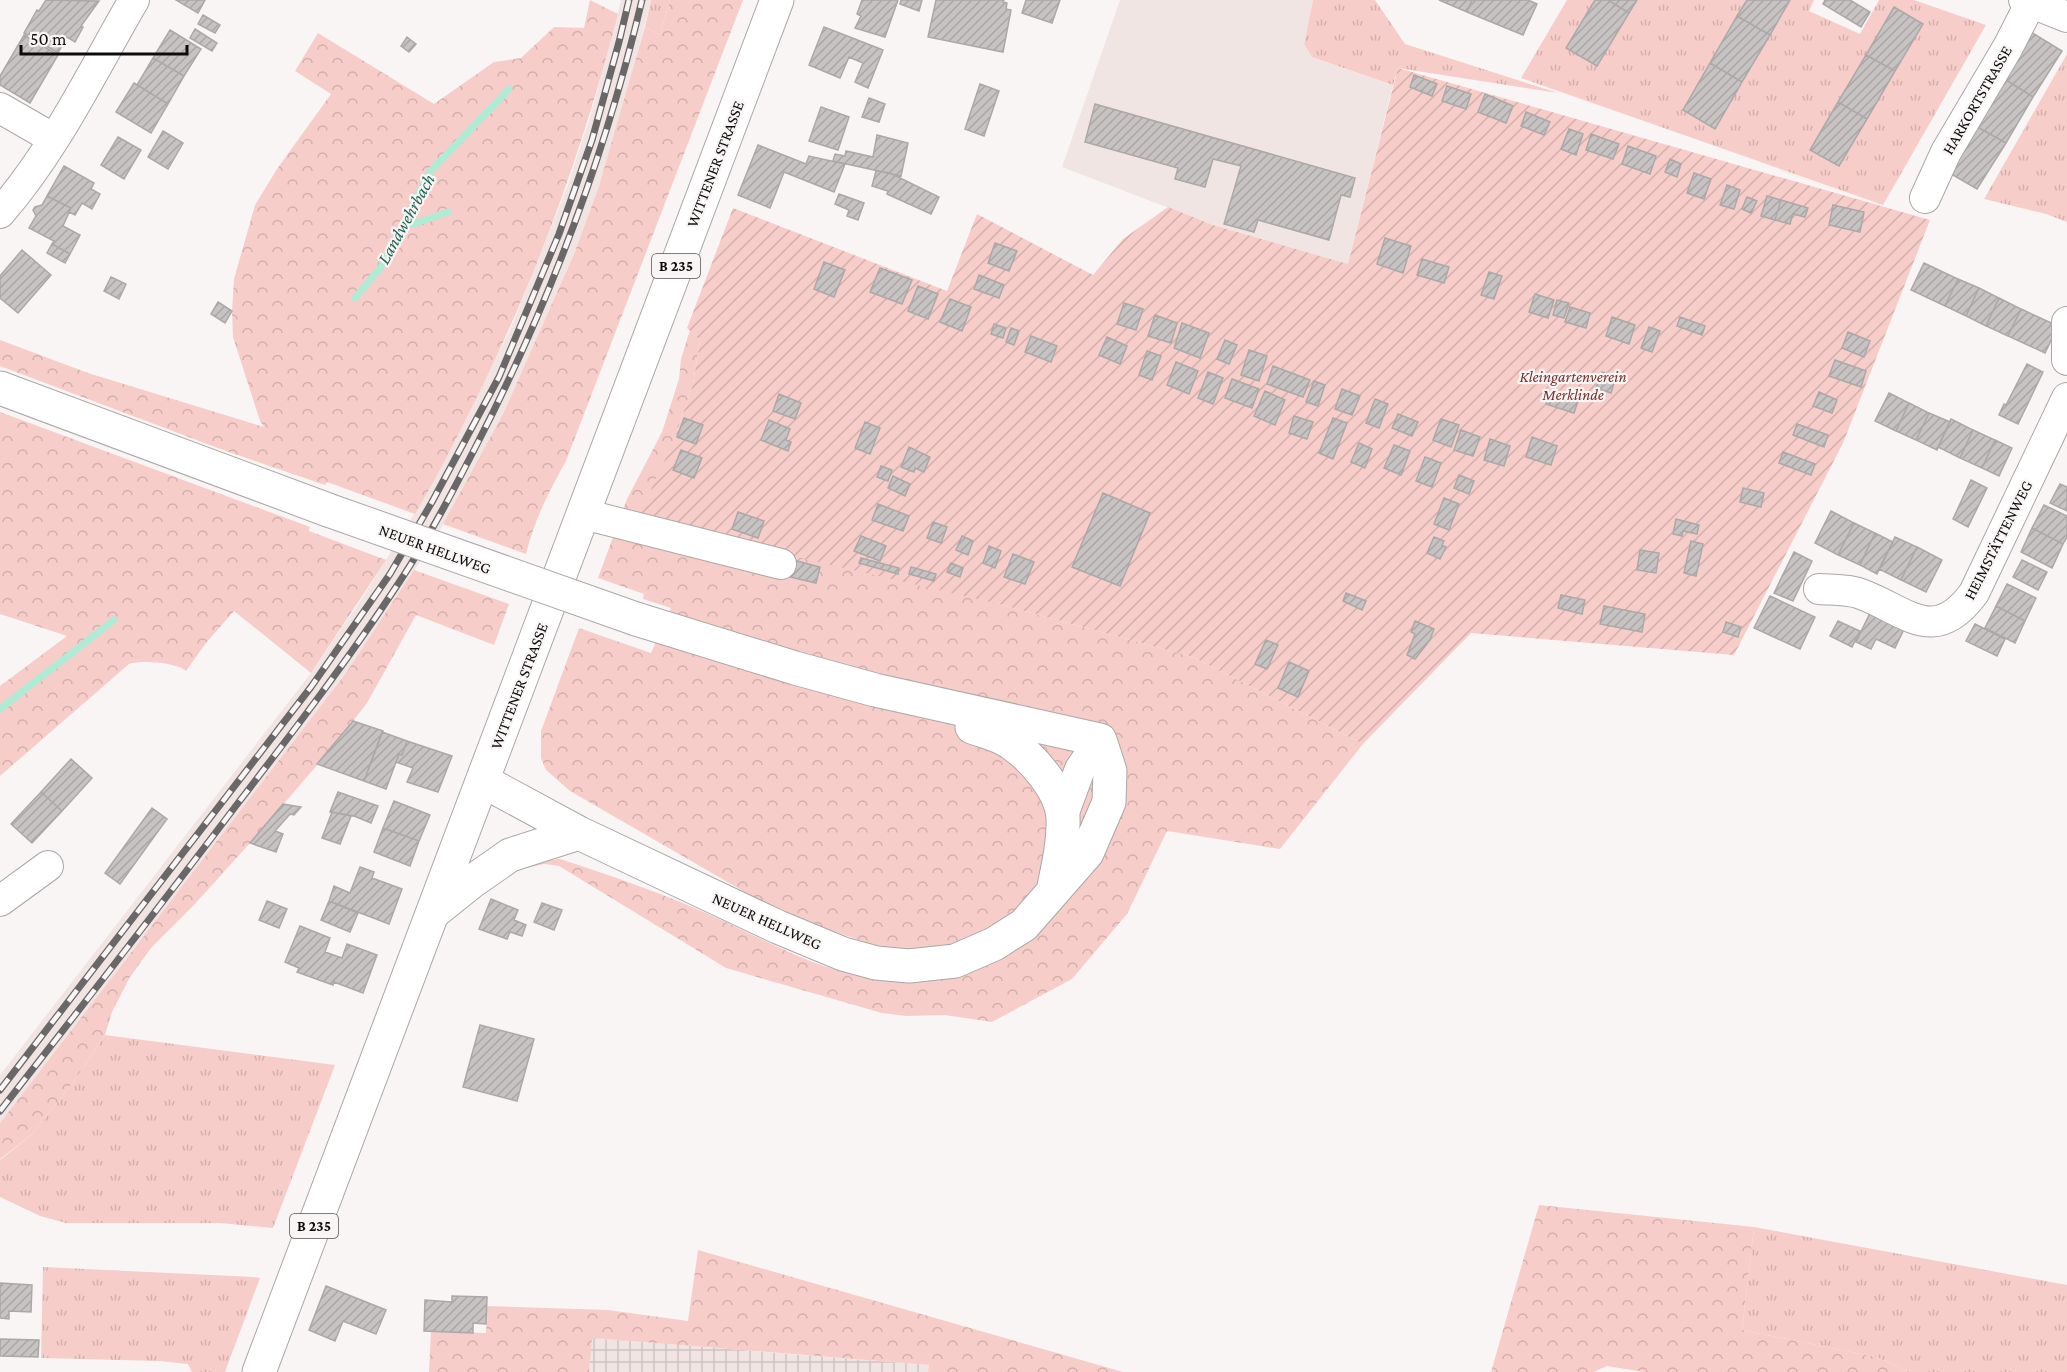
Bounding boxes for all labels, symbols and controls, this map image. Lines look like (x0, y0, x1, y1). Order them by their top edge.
scale bar (21, 18, 188, 56)
text: 50 m (30, 29, 67, 49)
street label: HARKORTSTRASSE (1939, 42, 2015, 157)
street label: WITTENER STRASSE (683, 98, 747, 230)
water label: Landwehrbach (373, 170, 439, 267)
road number: B 235 (652, 254, 700, 278)
park label: Kleingartenverein Merklinde (1519, 368, 1627, 403)
street label: HEIMSTÄTTENWEG (1961, 478, 2035, 602)
street label: NEUER HELLWEG (377, 521, 493, 577)
street label: WITTENER STRASSE (487, 620, 551, 752)
street label: NEUER HELLWEG (710, 889, 824, 953)
road number: B 235 (290, 1214, 338, 1238)

